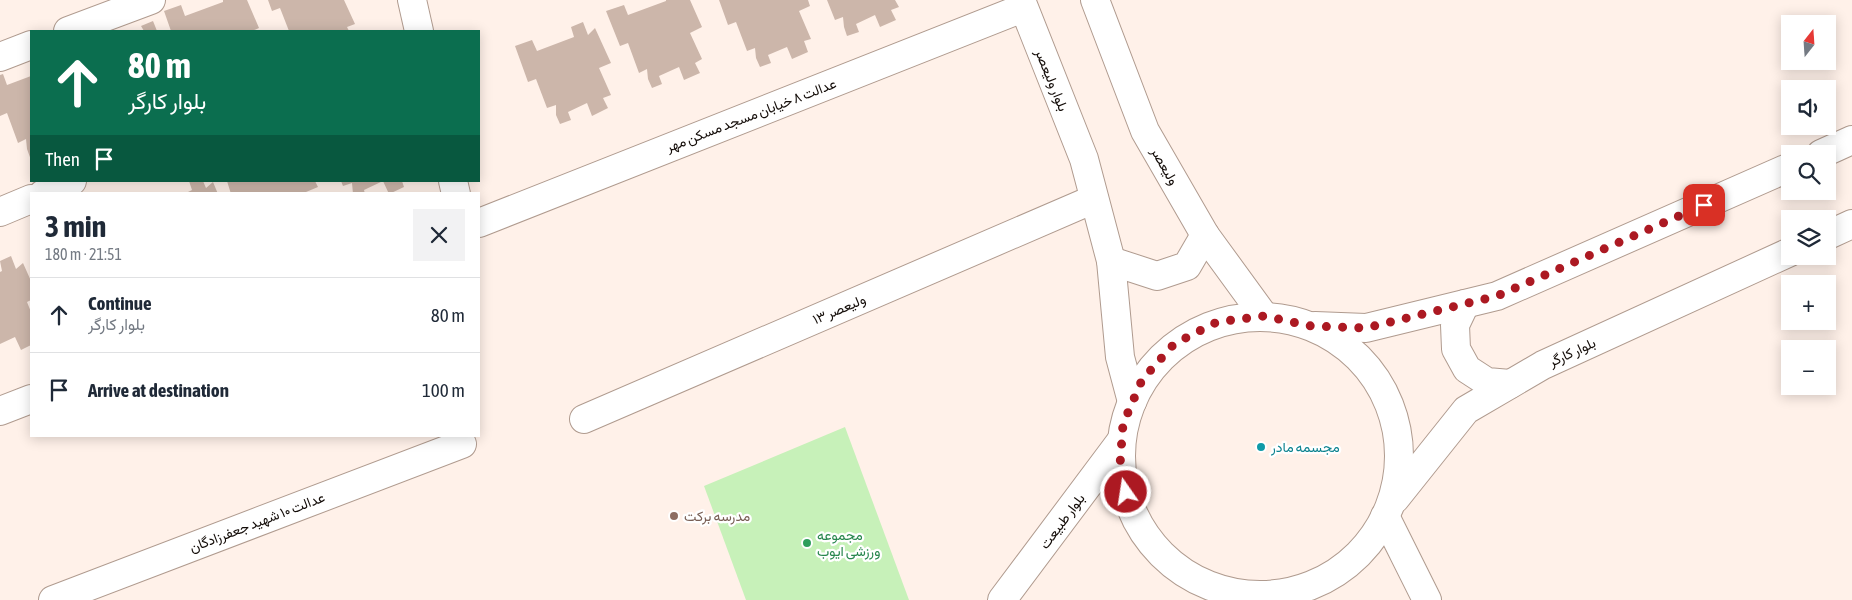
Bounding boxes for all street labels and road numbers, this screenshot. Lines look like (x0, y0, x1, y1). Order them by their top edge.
street label: بلوار ولیعصر (1031, 46, 1072, 114)
street label: عدالت ۸ خیابان مسجد مسکن مهر (663, 75, 839, 156)
street label: ولیعصر (1147, 143, 1182, 188)
street label: ولیعصر ۱۳ (810, 291, 868, 328)
street label: بلوار کارگر (1545, 334, 1598, 371)
street label: عدالت ۱۰ شهید جعفرزادگان (187, 489, 327, 556)
street label: بلوار طبیعت (1036, 490, 1089, 552)

